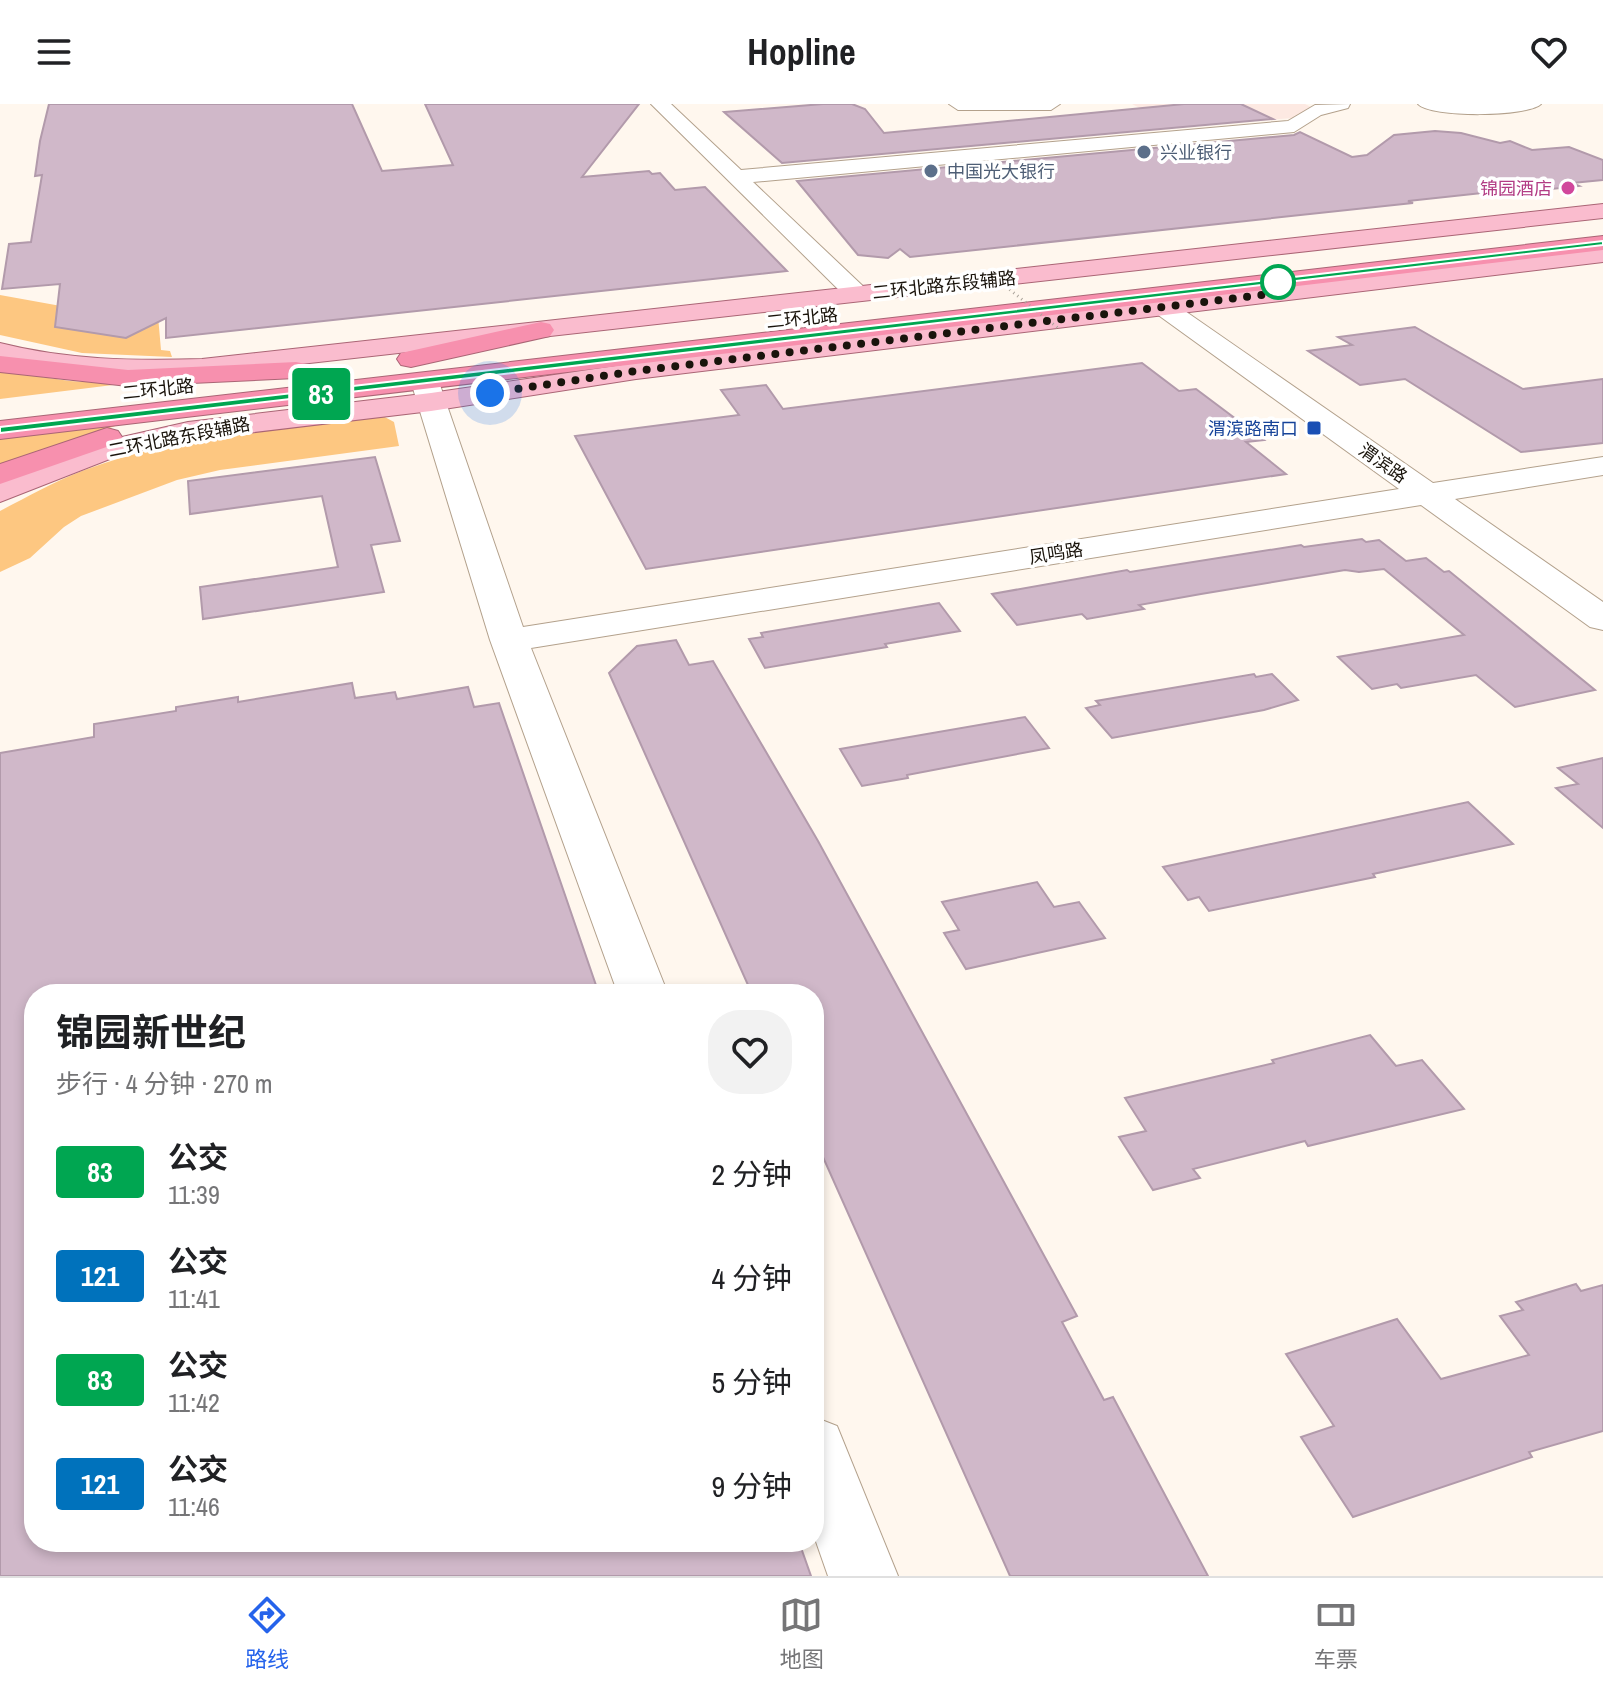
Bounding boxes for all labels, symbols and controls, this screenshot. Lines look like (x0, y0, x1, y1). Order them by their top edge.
text: Hopline (747, 28, 856, 76)
icon: menu (32, 30, 76, 74)
icon: heart (1527, 30, 1571, 74)
place label: 兴业银行 (1160, 140, 1232, 165)
marker: 兴业银行 (1135, 143, 1153, 161)
place label: 中国光大银行 (947, 159, 1055, 184)
marker: 中国光大银行 (922, 162, 940, 180)
place label: 锦园酒店 (1480, 176, 1552, 201)
marker: 锦园酒店 (1559, 179, 1577, 197)
street label: 二环北路东段辅路 (871, 265, 1017, 305)
unlabelled marker (1261, 265, 1295, 299)
street label: 二环北路 (765, 302, 839, 334)
line badge: 83 (285, 368, 357, 420)
street label: 二环北路 (121, 373, 195, 405)
your location (470, 373, 510, 413)
text: 83 (308, 375, 334, 413)
street label: 二环北路东段辅路 (106, 411, 252, 463)
place label: 渭滨路南口 (1208, 416, 1298, 441)
marker: 渭滨路南口 (1305, 419, 1323, 437)
street label: 渭滨路 (1354, 437, 1412, 489)
street label: 凤鸣路 (1027, 536, 1085, 570)
text: 锦园新世纪 (56, 1007, 246, 1058)
button: heart (708, 1010, 792, 1094)
text: 步行 · 4 分钟 · 270 m (56, 1066, 273, 1101)
text: 公交 (168, 1137, 228, 1177)
text: 83 (87, 1153, 113, 1191)
text: 2 分钟 (711, 1154, 792, 1194)
text: 11:39 (168, 1177, 220, 1212)
text: 公交 (168, 1241, 228, 1281)
text: 121 (81, 1257, 119, 1295)
text: 4 分钟 (711, 1258, 792, 1298)
text: 11:41 (168, 1281, 220, 1316)
text: 公交 (168, 1345, 228, 1385)
text: 83 (87, 1361, 113, 1399)
text: 5 分钟 (711, 1362, 792, 1402)
text: 11:42 (168, 1385, 220, 1420)
text: 公交 (168, 1449, 228, 1489)
text: 121 (81, 1465, 119, 1503)
text: 9 分钟 (711, 1466, 792, 1506)
text: 11:46 (168, 1489, 220, 1524)
tab: 路线 (245, 1593, 289, 1674)
tab: 地图 (779, 1593, 824, 1674)
tab: 车票 (1314, 1593, 1358, 1674)

